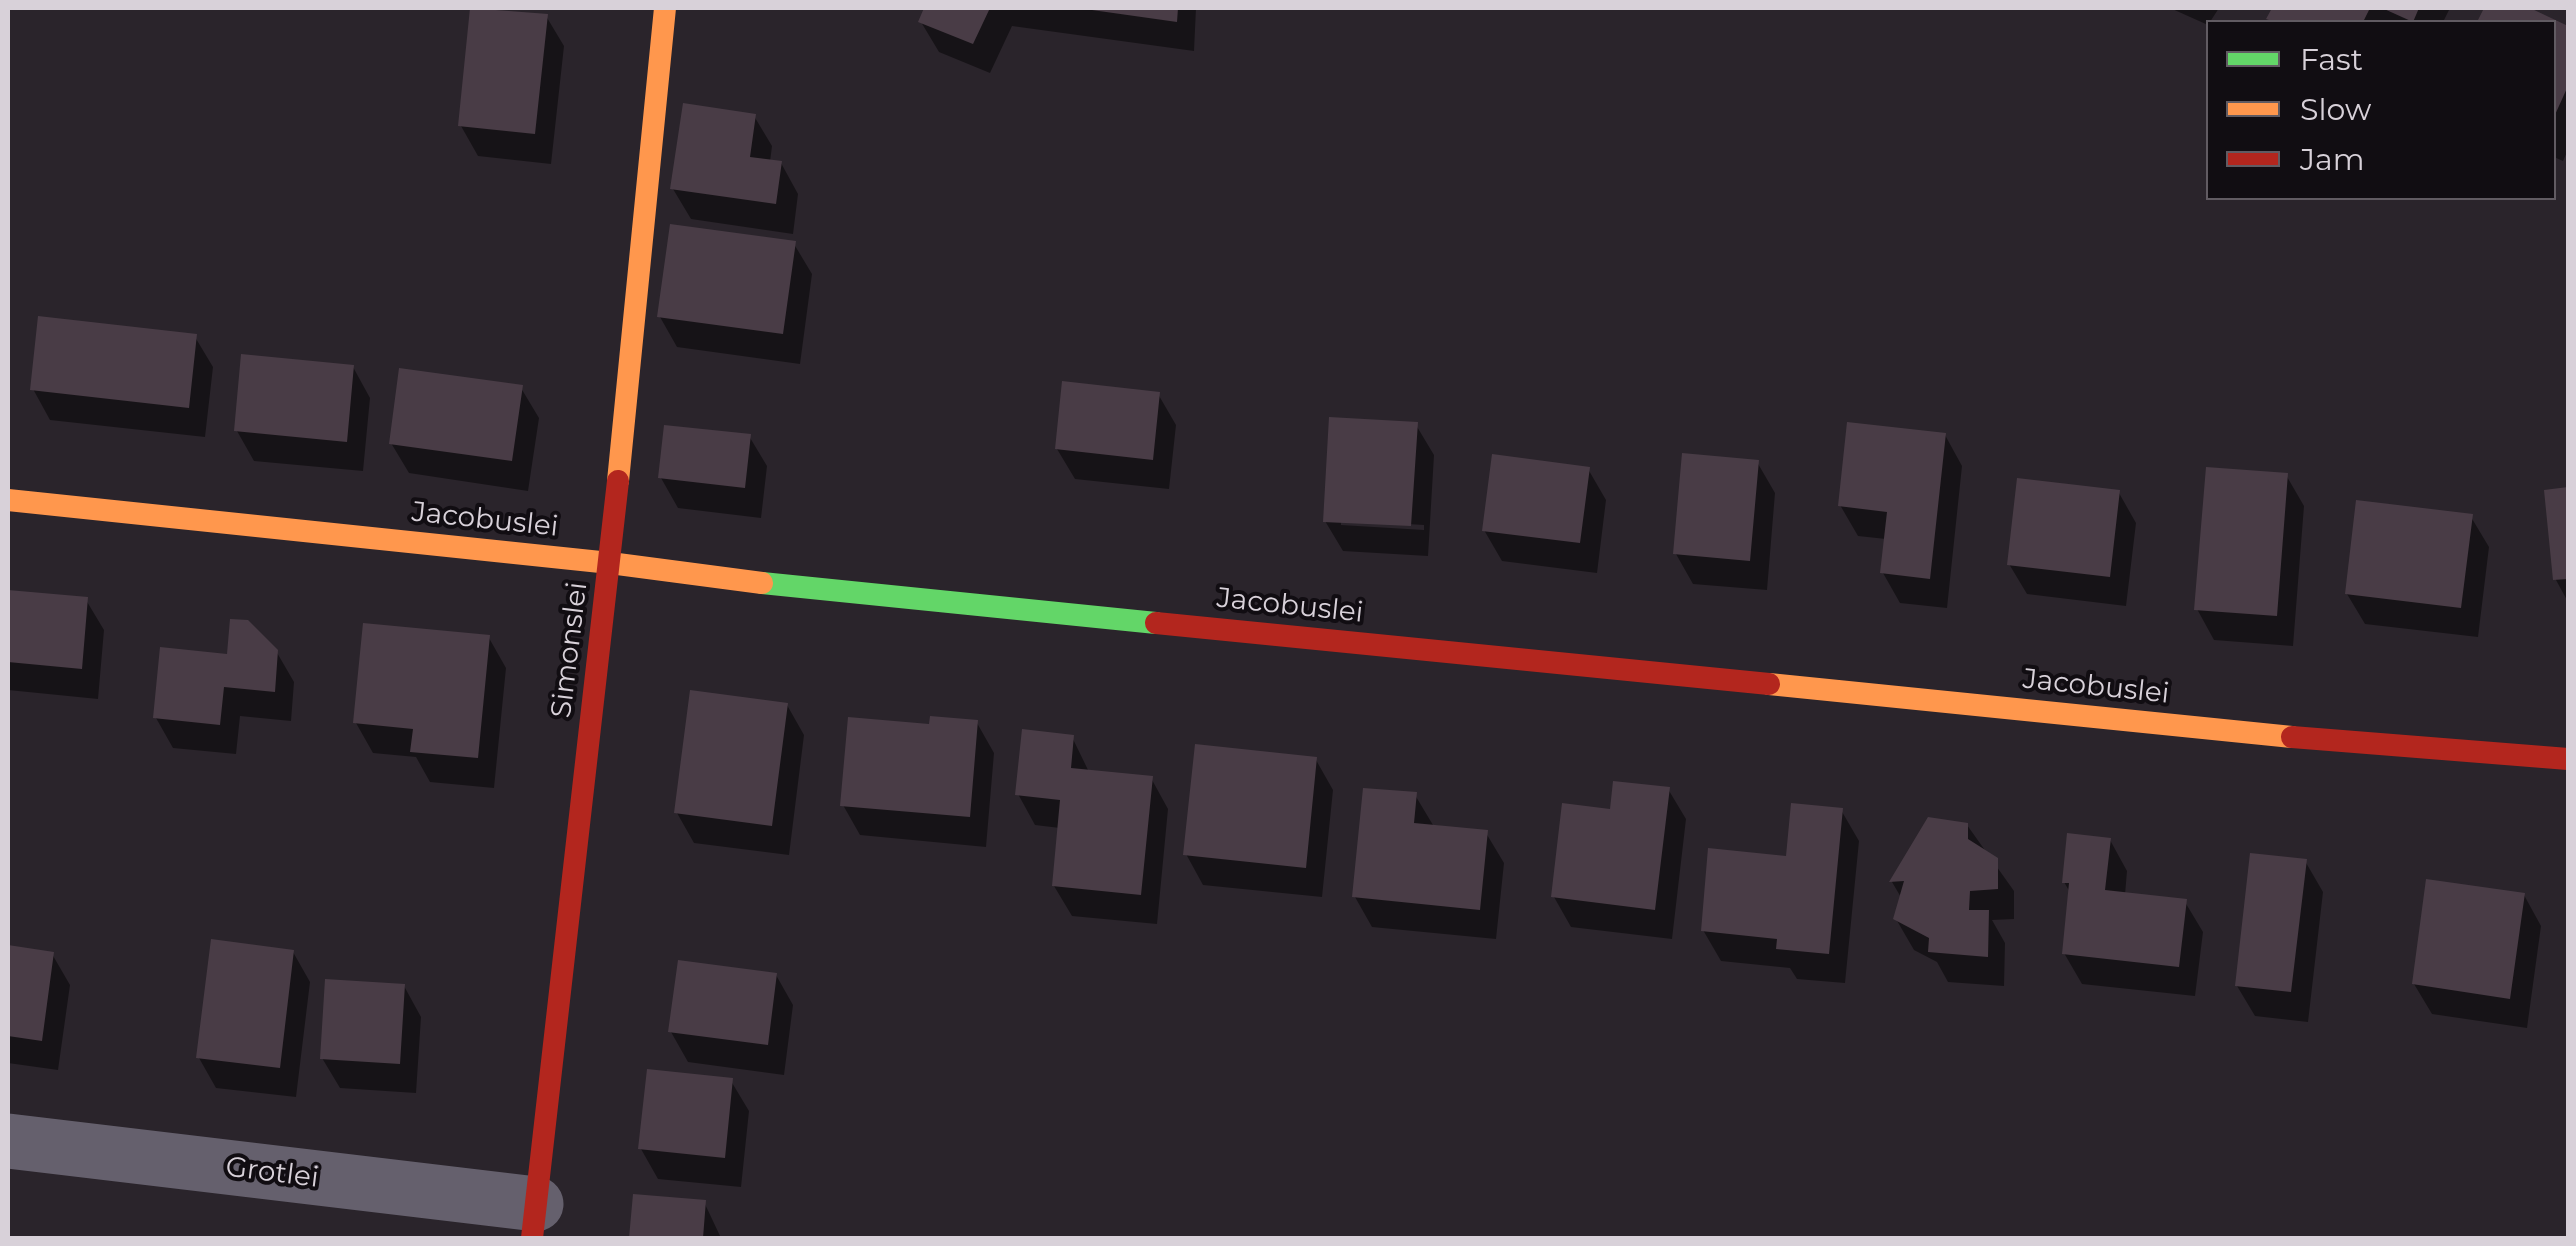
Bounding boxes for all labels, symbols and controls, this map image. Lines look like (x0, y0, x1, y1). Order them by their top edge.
legend (2206, 20, 2556, 200)
text: Fast (2300, 41, 2363, 78)
text: Slow (2300, 91, 2371, 128)
text: Jam (2300, 141, 2365, 178)
street label: Jacobuslei (410, 496, 560, 544)
street label: Simonslei (545, 580, 595, 720)
street label: Jacobuslei (1215, 582, 1365, 630)
street label: Jacobuslei (2021, 663, 2171, 711)
street label: Grotlei (224, 1151, 320, 1195)

